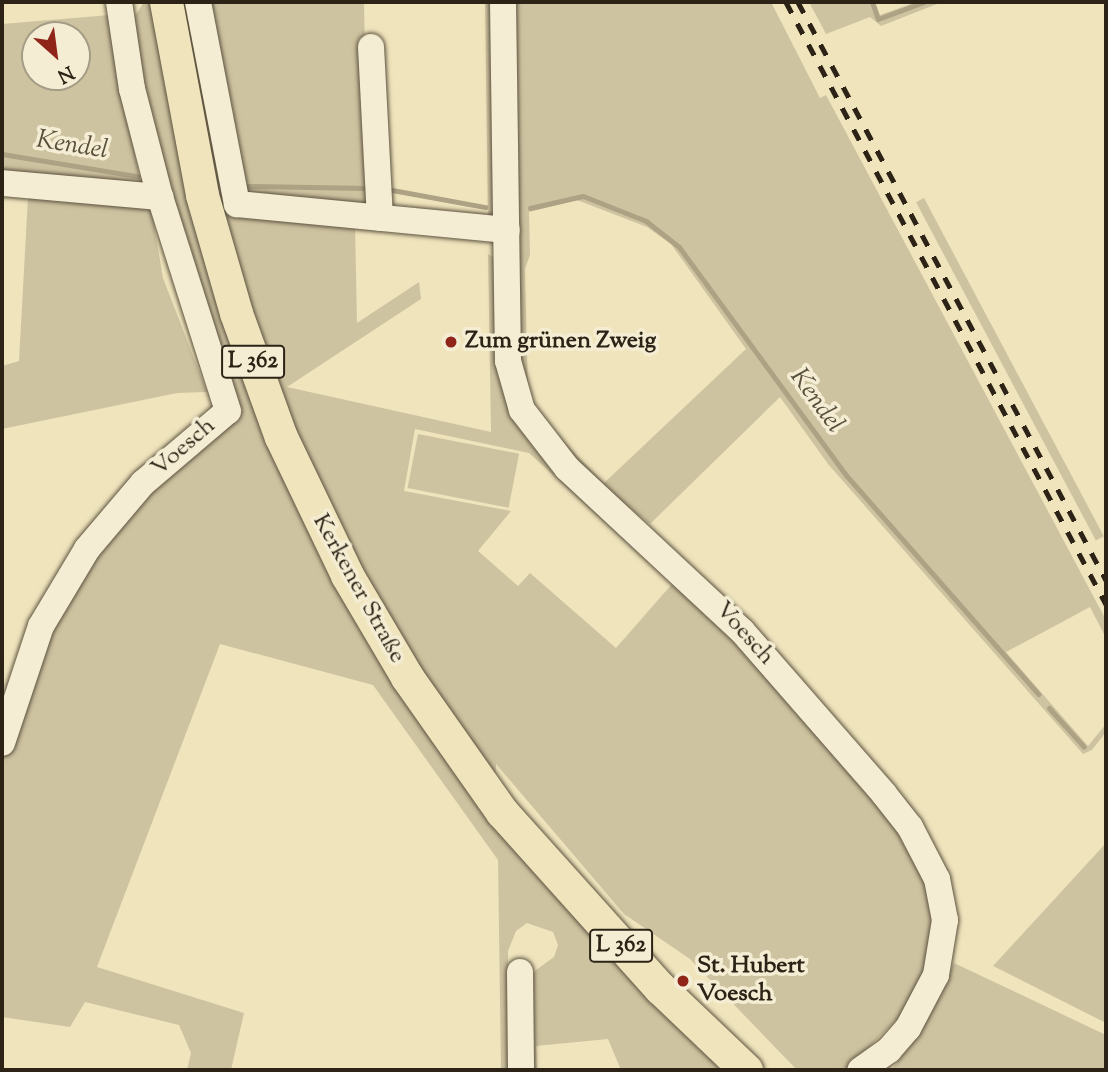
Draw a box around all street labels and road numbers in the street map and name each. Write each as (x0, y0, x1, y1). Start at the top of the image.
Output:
road number: L 362 (220, 342, 286, 382)
street label: Voesch (146, 412, 222, 484)
street label: Kerkener Straße (305, 509, 411, 669)
street label: Voesch (708, 596, 780, 672)
road number: L 362 (588, 926, 654, 965)

